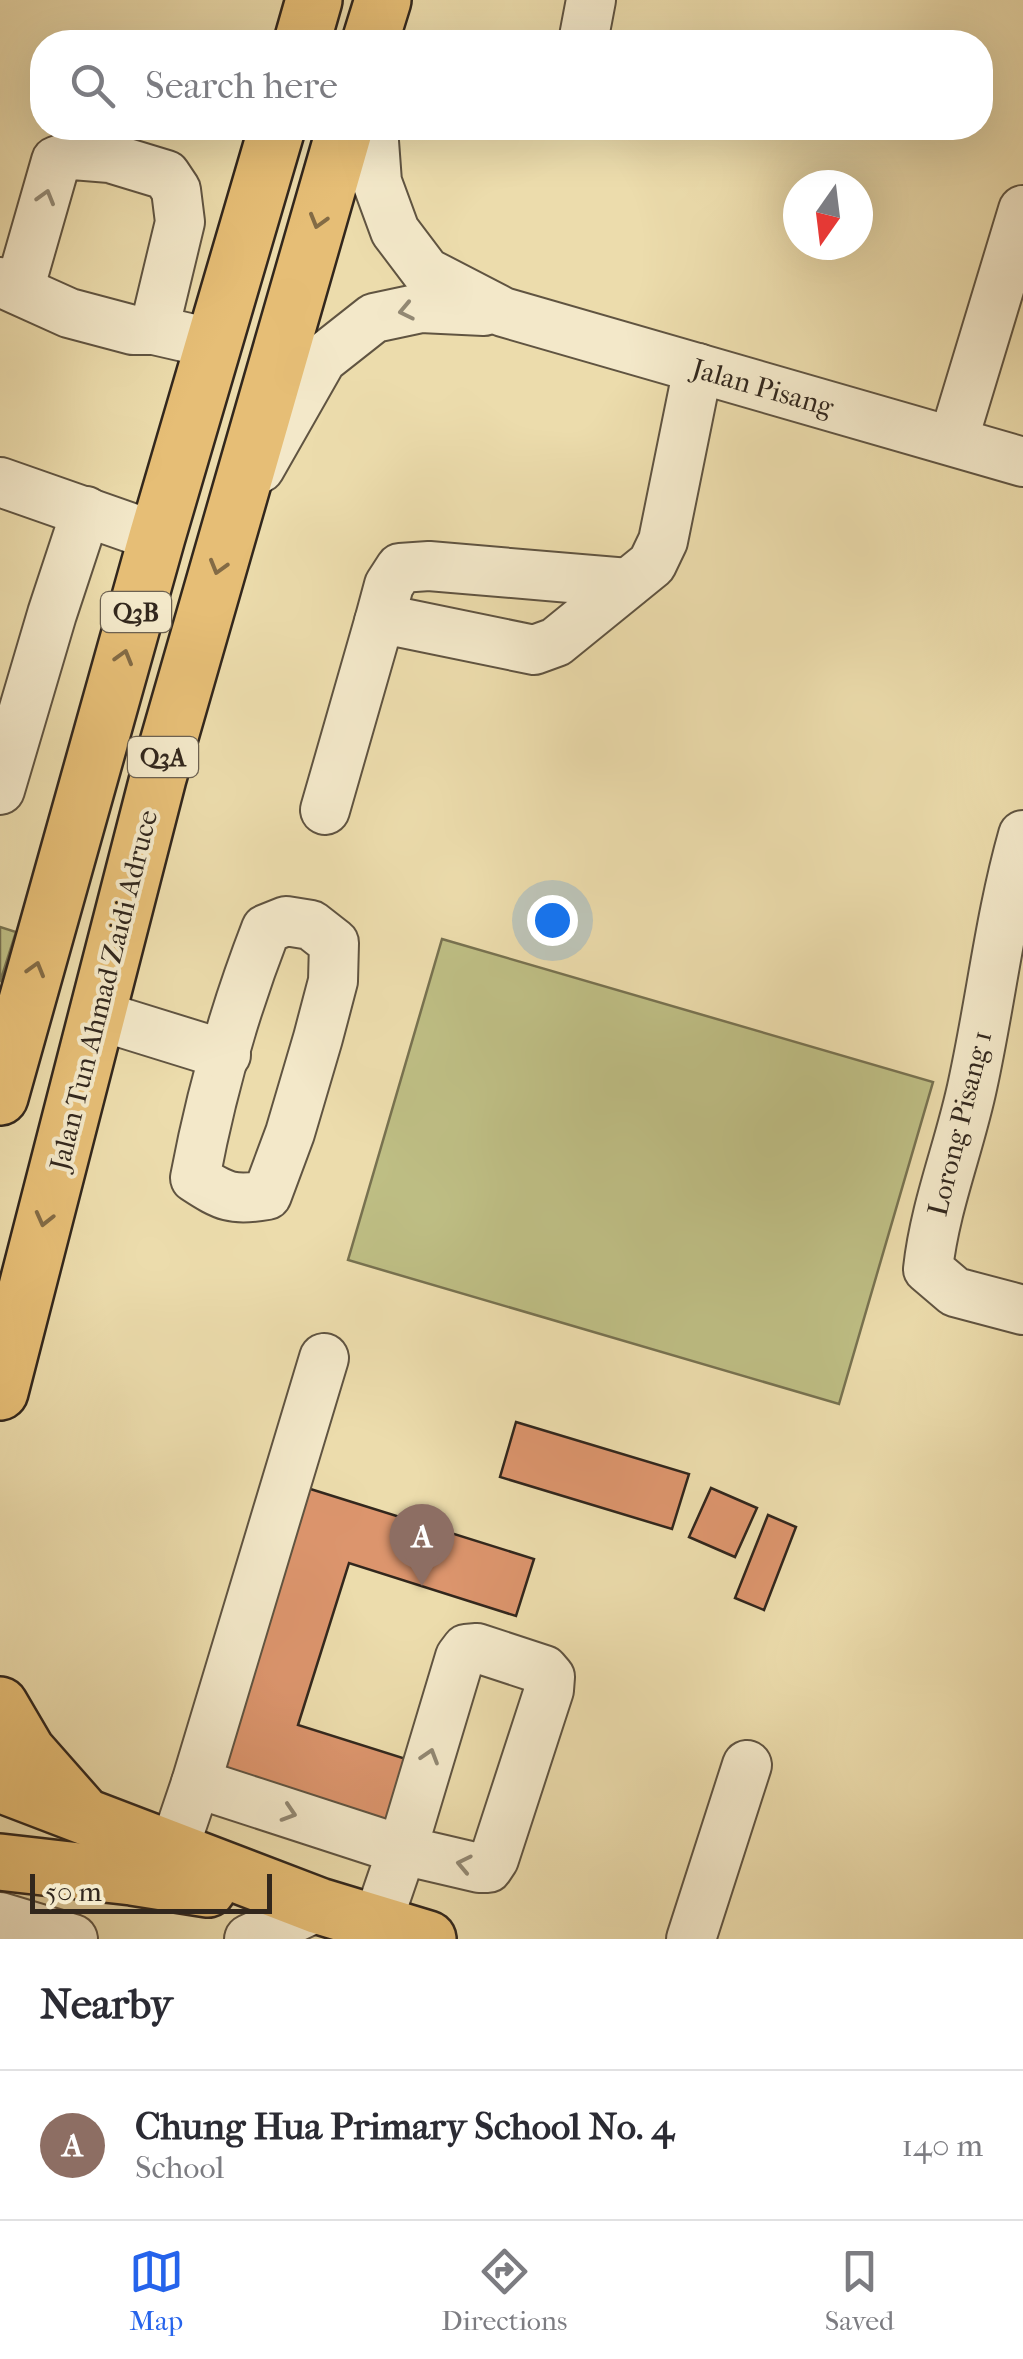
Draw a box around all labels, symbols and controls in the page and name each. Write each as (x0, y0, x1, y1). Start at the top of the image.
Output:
search box (30, 30, 993, 140)
icon: search (65, 58, 120, 113)
text: Search here (145, 63, 338, 108)
north arrow (783, 170, 873, 260)
one-way arrow (34, 189, 55, 206)
one-way arrow (309, 212, 330, 229)
one-way arrow (398, 300, 415, 321)
street label: Jalan Pisang (686, 351, 838, 424)
one-way arrow (209, 558, 230, 575)
road number: Q3B (101, 592, 171, 632)
one-way arrow (112, 649, 133, 666)
road number: Q3A (128, 737, 198, 777)
street label: Jalan Tun Ahmad Zaidi Adruce (42, 806, 164, 1176)
your location (527, 895, 578, 946)
one-way arrow (24, 962, 45, 979)
street label: Lorong Pisang 1 (921, 1027, 998, 1219)
one-way arrow (35, 1210, 56, 1227)
pin: A (390, 1504, 454, 1586)
one-way arrow (418, 1749, 439, 1766)
one-way arrow (279, 1801, 296, 1822)
one-way arrow (456, 1855, 473, 1876)
scale bar (30, 1869, 272, 1914)
text: 50 m (45, 1875, 102, 1908)
text: Nearby (40, 1980, 172, 2029)
text: Chung Hua Primary School No. 4 (135, 2104, 674, 2149)
text: A (62, 2127, 83, 2164)
text: 140 m (902, 2127, 983, 2164)
text: School (135, 2149, 224, 2186)
tab: Map (129, 2244, 184, 2337)
tab: Directions (441, 2244, 567, 2337)
tab: Saved (825, 2244, 894, 2337)

